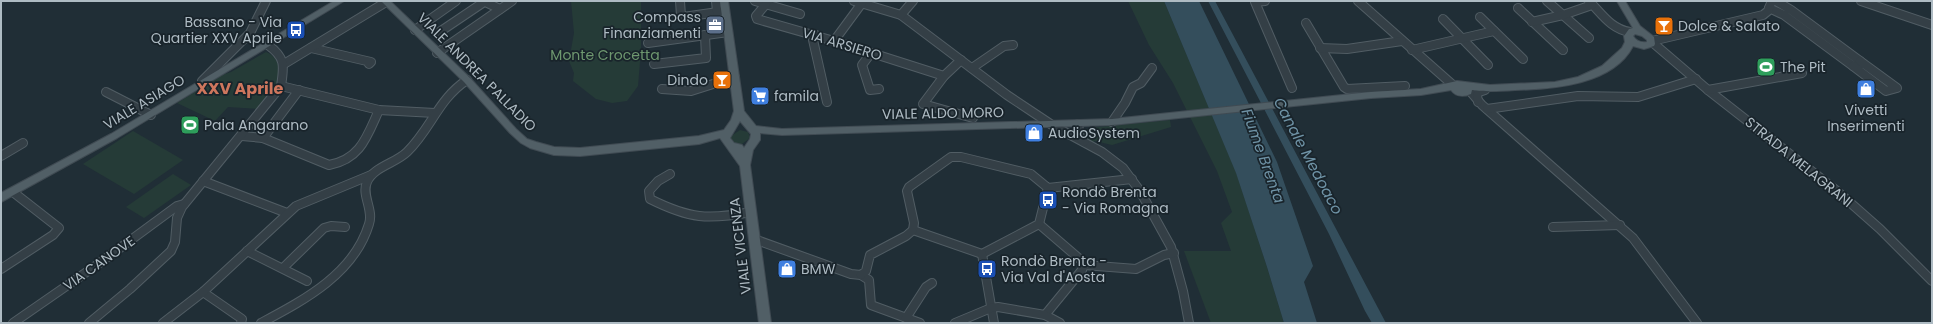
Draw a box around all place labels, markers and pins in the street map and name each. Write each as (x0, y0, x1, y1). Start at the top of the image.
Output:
place label: Compass Finanziamenti (603, 7, 701, 43)
place label: Bassano - Via Quartier XXV Aprile (151, 12, 282, 48)
office icon: Compass Finanziamenti (704, 14, 726, 36)
bar icon: Dolce & Salato (1653, 15, 1675, 37)
place label: Dolce & Salato (1678, 16, 1780, 36)
bus stop icon: Bassano - Via Quartier XXV Aprile (285, 19, 307, 41)
sports icon: The Pit (1755, 56, 1777, 78)
place label: The Pit (1780, 57, 1826, 77)
bar icon: Dindo (711, 69, 733, 91)
place label: Dindo (667, 70, 708, 90)
shop icon: Vivetti Inserimenti (1855, 78, 1877, 100)
supermarket icon: famila (749, 85, 771, 107)
place label: famila (774, 86, 819, 106)
place label: Vivetti Inserimenti (1827, 100, 1905, 136)
sports icon: Pala Angarano (179, 114, 201, 136)
place label: Pala Angarano (204, 115, 308, 135)
shop icon: AudioSystem (1023, 122, 1045, 144)
place label: AudioSystem (1048, 123, 1140, 143)
place label: Rondò Brenta - Via Romagna (1062, 182, 1169, 218)
bus stop icon: Rondò Brenta - Via Romagna (1037, 189, 1059, 211)
place label: Rondò Brenta - Via Val d'Aosta (1001, 251, 1107, 287)
shop icon: BMW (776, 258, 798, 280)
bus stop icon: Rondò Brenta - Via Val d'Aosta (976, 258, 998, 280)
place label: BMW (801, 259, 836, 279)

